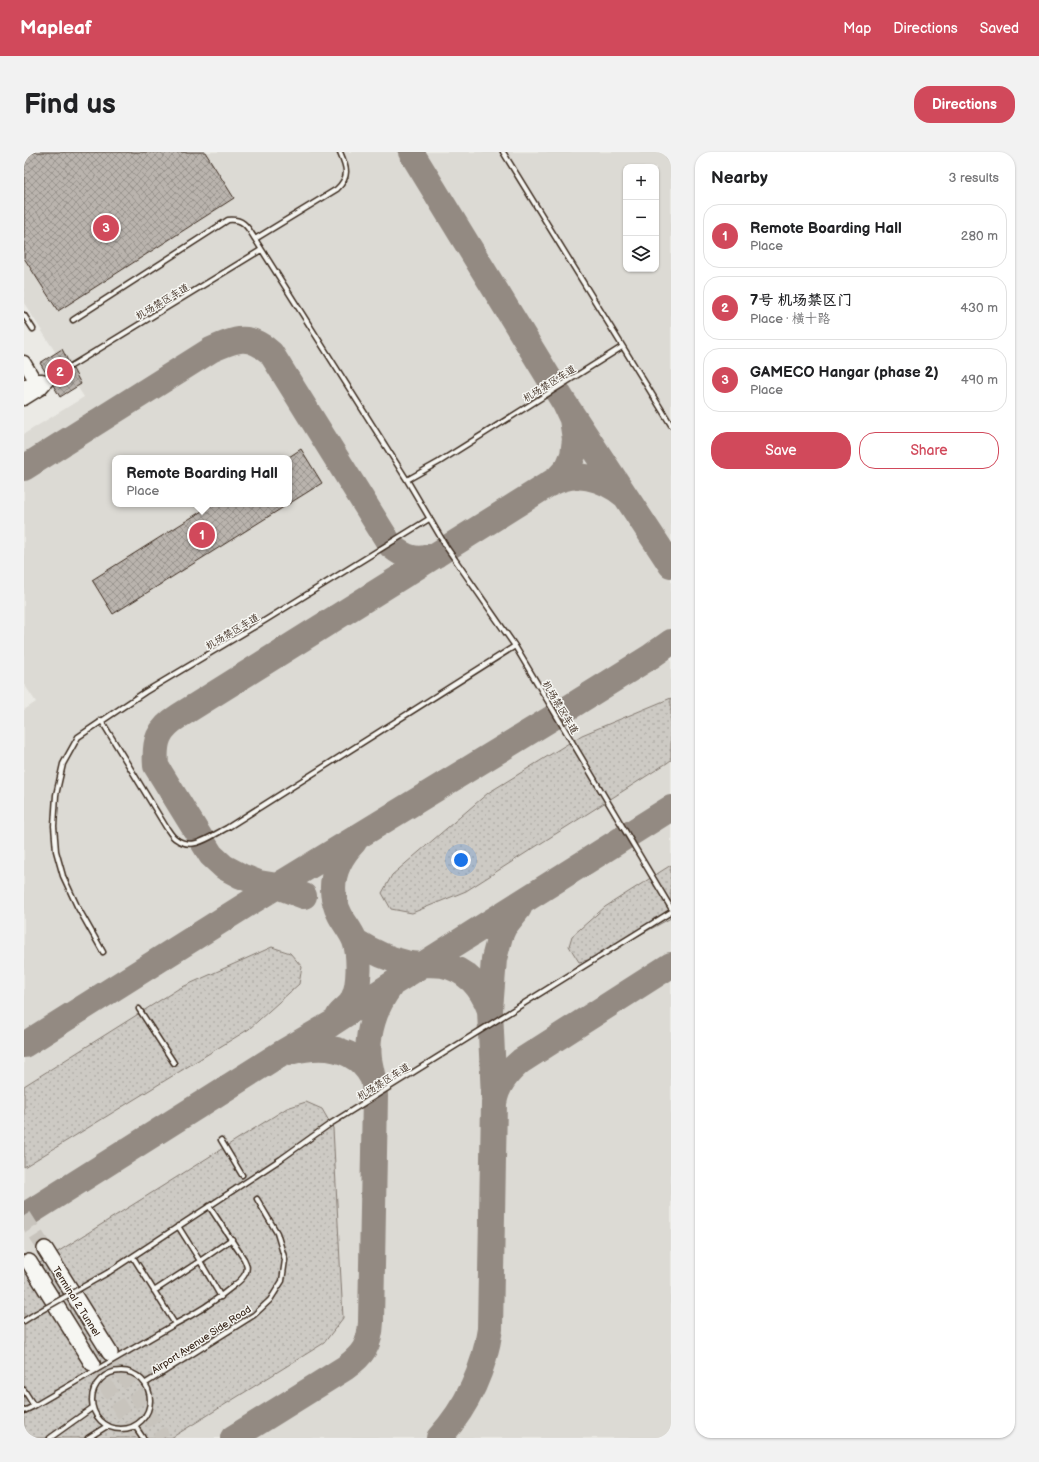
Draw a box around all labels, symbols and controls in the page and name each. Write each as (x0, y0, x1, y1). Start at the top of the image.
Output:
text: Mapleaf (20, 17, 92, 40)
text: Map (843, 20, 871, 37)
text: Directions (893, 20, 958, 37)
text: Saved (980, 20, 1019, 37)
button: Directions (914, 86, 1015, 123)
text: Find us (24, 88, 116, 121)
map controls (623, 164, 659, 272)
button: + (623, 164, 659, 200)
text: Nearby (711, 168, 768, 188)
text: 3 results (948, 170, 999, 186)
button: − (623, 200, 659, 236)
pin: 3 (93, 213, 119, 243)
text: Remote Boarding Hall (750, 219, 902, 238)
text: 1 (722, 228, 728, 244)
text: 280 m (961, 228, 998, 244)
button: layers (623, 236, 659, 272)
text: Place (750, 238, 783, 254)
street label: 机场禁区车道 (134, 281, 191, 322)
text: 7号 机场禁区门 (750, 291, 852, 310)
text: 2 (721, 300, 729, 316)
text: 430 m (960, 300, 998, 316)
text: Place · 横十路 (750, 311, 830, 327)
pin: 2 (47, 357, 73, 387)
street label: 机场禁区车道 (521, 363, 578, 405)
text: GAMECO Hangar (phase 2) (750, 363, 939, 382)
text: 3 (721, 372, 729, 388)
text: 490 m (961, 372, 998, 388)
text: Place (750, 382, 783, 398)
button: Save (711, 432, 851, 469)
button: Share (859, 432, 999, 469)
popup (112, 455, 292, 507)
text: Remote Boarding Hall (126, 464, 278, 483)
text: Place (126, 483, 159, 499)
pin: 1 (189, 520, 215, 550)
street label: 机场禁区车道 (204, 611, 261, 652)
street label: 机场禁区车道 (540, 679, 581, 736)
your location (451, 850, 471, 870)
street label: 机场禁区车道 (355, 1061, 412, 1103)
street label: Terminal 2 Tunnel (50, 1264, 102, 1339)
street label: Airport Avenue Side Road (150, 1303, 254, 1376)

